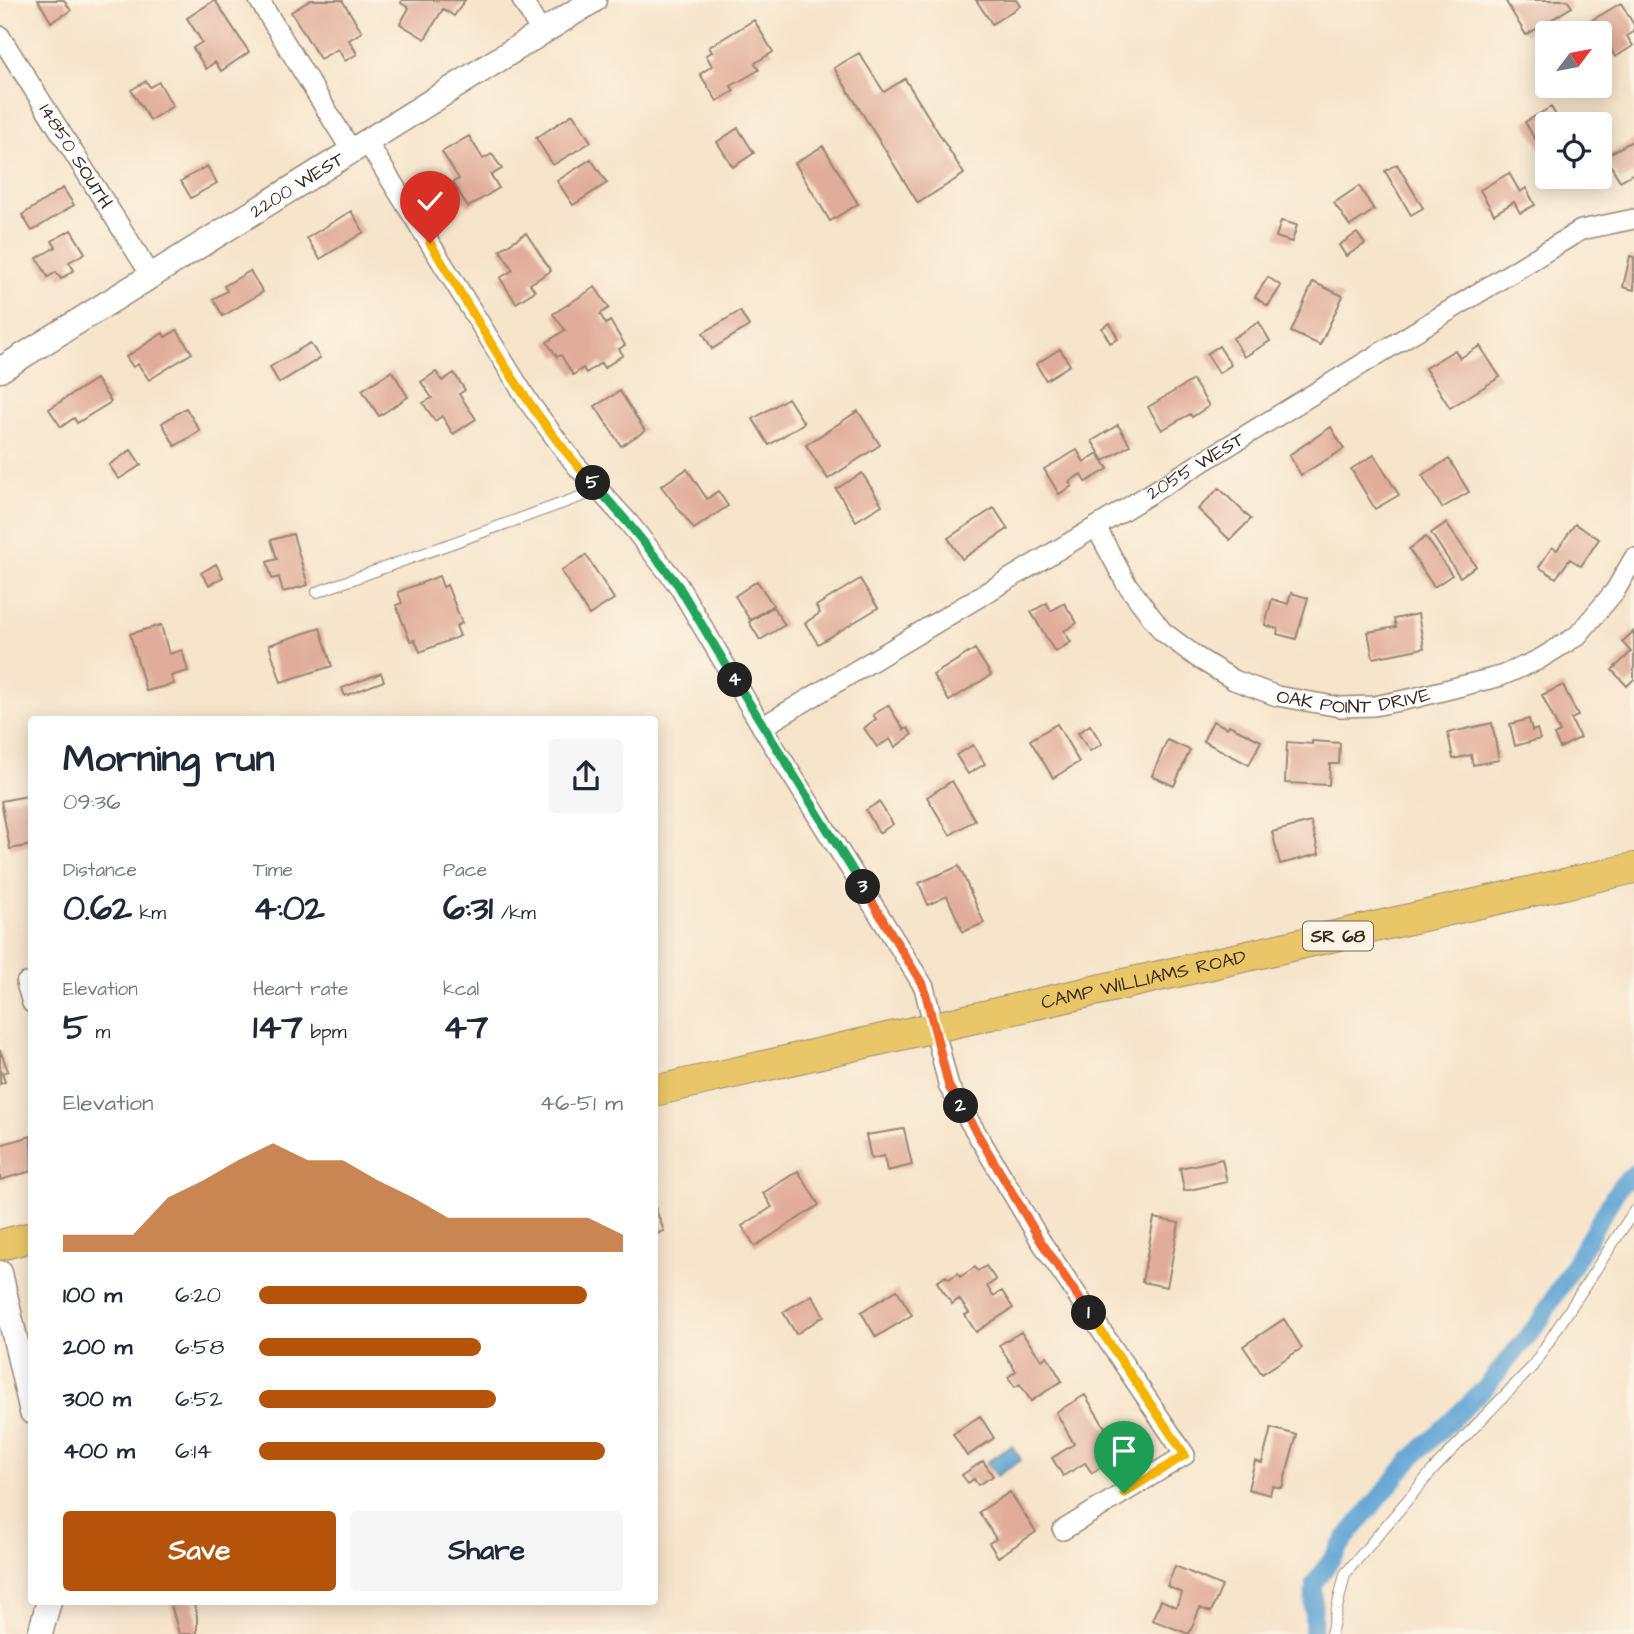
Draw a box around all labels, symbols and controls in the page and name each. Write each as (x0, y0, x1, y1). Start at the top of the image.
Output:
north arrow (1535, 21, 1612, 98)
map controls (1535, 21, 1612, 189)
street label: 14850 SOUTH (32, 98, 119, 214)
button: locate (1535, 112, 1612, 189)
street label: 2200 WEST (245, 145, 350, 225)
pin (400, 171, 460, 243)
icon: check (411, 182, 449, 220)
street label: 2055 WEST (1141, 426, 1250, 506)
pin: 5 (576, 466, 610, 500)
text: 5 (586, 469, 599, 496)
pin: 4 (718, 662, 752, 698)
text: 4 (728, 666, 741, 693)
street label: OAK POINT DRIVE (1275, 681, 1433, 721)
text: Morning run (63, 734, 275, 786)
button: share (549, 739, 623, 813)
text: 09:36 (63, 786, 121, 818)
text: Distance (63, 857, 137, 884)
text: Time (253, 857, 293, 884)
text: Pace (443, 857, 487, 884)
pin: 3 (846, 870, 880, 904)
text: 3 (858, 873, 867, 900)
text: 0.62 (63, 884, 132, 933)
text: 4:02 (253, 884, 325, 933)
text: 6:31 (443, 884, 493, 933)
text: km (132, 900, 166, 927)
text: /km (493, 900, 536, 927)
road number: SR 68 (1303, 922, 1373, 951)
street label: CAMP WILLIAMS ROAD (1038, 943, 1249, 1016)
text: Elevation (63, 976, 138, 1003)
text: Heart rate (253, 976, 348, 1003)
text: kcal (443, 976, 479, 1003)
text: 5 (63, 1003, 88, 1052)
text: 147 (253, 1003, 303, 1052)
text: 47 (443, 1003, 488, 1052)
text: m (88, 1019, 110, 1046)
text: bpm (303, 1019, 346, 1046)
text: Elevation (63, 1087, 154, 1119)
text: 46–51 m (539, 1087, 623, 1119)
pin: 2 (944, 1088, 978, 1124)
text: 2 (955, 1092, 966, 1119)
text: 100 m (63, 1279, 122, 1311)
text: 6:20 (175, 1279, 221, 1311)
pin: 1 (1072, 1296, 1106, 1330)
text: 1 (1087, 1299, 1090, 1326)
text: 200 m (63, 1331, 132, 1363)
text: 6:58 (175, 1331, 224, 1363)
text: 300 m (63, 1383, 131, 1415)
text: 6:52 (175, 1383, 223, 1415)
pin (1094, 1421, 1154, 1493)
icon: arrive (1105, 1432, 1143, 1470)
text: 400 m (63, 1435, 135, 1467)
text: 6:14 (175, 1435, 212, 1467)
button: Save (63, 1511, 336, 1591)
button: Share (350, 1511, 623, 1591)

